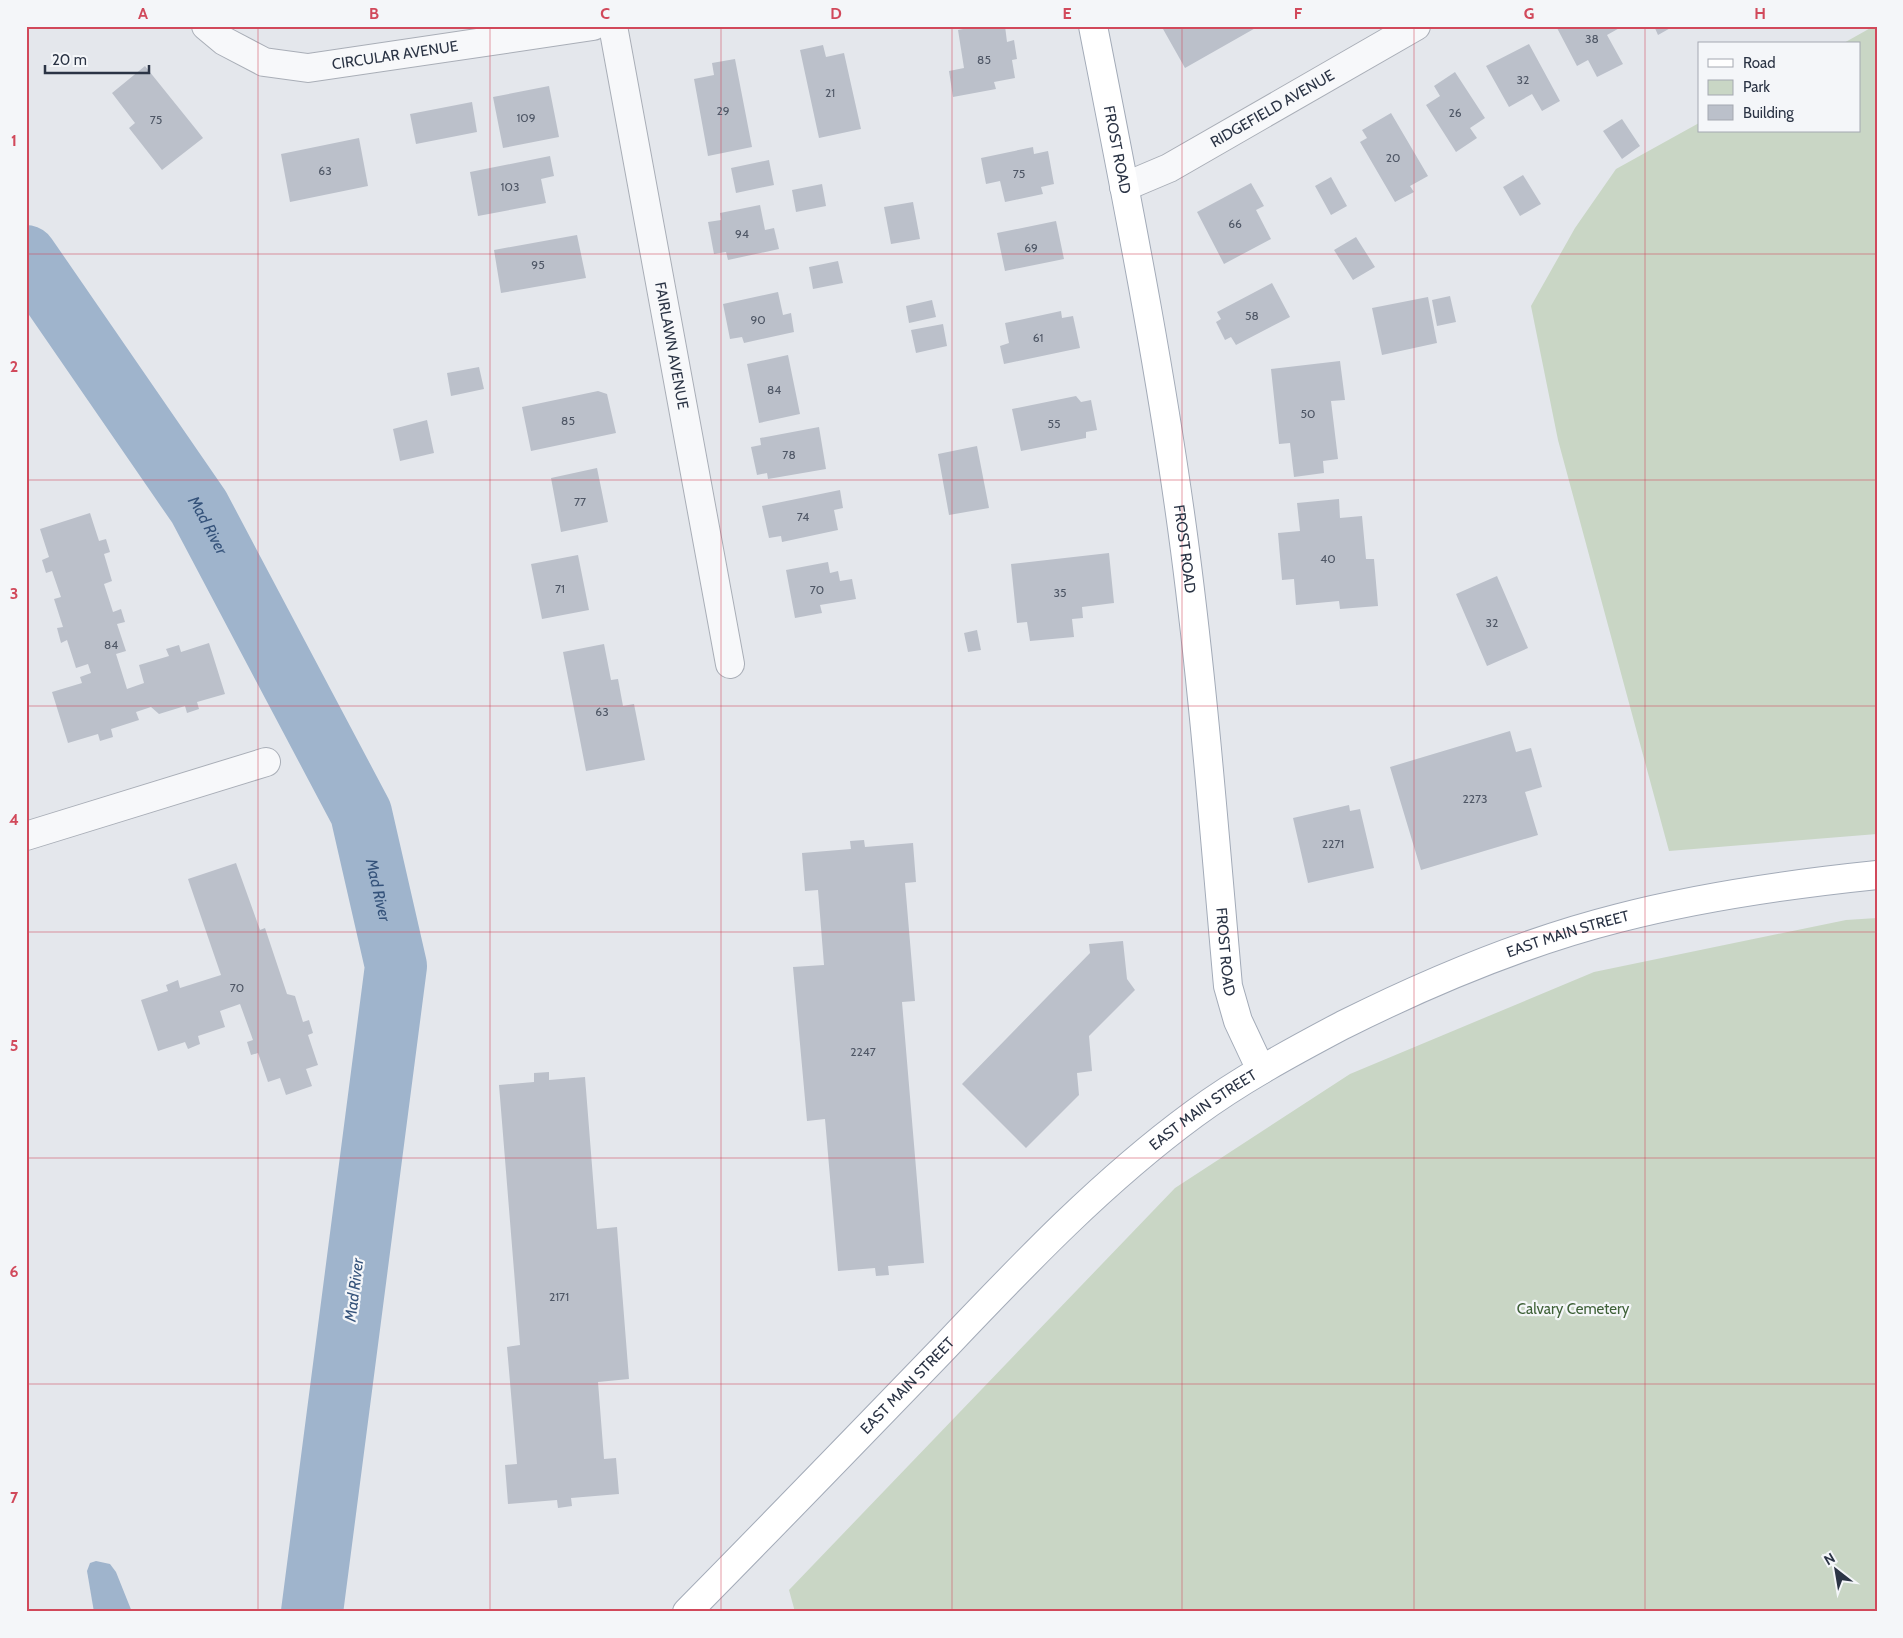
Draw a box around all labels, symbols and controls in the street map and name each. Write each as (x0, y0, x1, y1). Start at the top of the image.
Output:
text: A (138, 4, 148, 23)
text: B (369, 4, 379, 23)
text: C (600, 4, 610, 23)
text: D (830, 4, 842, 23)
text: E (1062, 4, 1072, 23)
text: F (1294, 4, 1303, 23)
text: G (1524, 4, 1534, 23)
text: H (1754, 4, 1766, 23)
house number: 38 (1585, 31, 1599, 46)
street label: CIRCULAR AVENUE (331, 37, 459, 73)
scale bar (45, 42, 149, 74)
legend (1698, 42, 1860, 132)
text: 20 m (52, 51, 87, 69)
house number: 85 (977, 52, 991, 67)
text: Road (1743, 54, 1776, 72)
street label: RIDGEFIELD AVENUE (1207, 66, 1337, 151)
house number: 32 (1517, 72, 1529, 87)
text: Park (1743, 78, 1770, 96)
house number: 21 (825, 85, 835, 100)
house number: 29 (716, 103, 730, 118)
street label: FROST ROAD (1100, 104, 1134, 195)
text: Building (1743, 104, 1794, 122)
house number: 26 (1448, 105, 1462, 120)
house number: 109 (516, 110, 536, 125)
house number: 75 (150, 112, 162, 127)
text: 1 (11, 131, 17, 150)
house number: 20 (1386, 150, 1400, 165)
house number: 63 (318, 163, 332, 178)
house number: 75 (1013, 166, 1025, 181)
house number: 103 (501, 179, 519, 194)
house number: 66 (1228, 216, 1242, 231)
house number: 94 (735, 226, 749, 241)
house number: 69 (1024, 240, 1038, 255)
house number: 95 (531, 257, 545, 272)
street label: FAIRLAWN AVENUE (651, 280, 692, 411)
house number: 58 (1245, 308, 1259, 323)
house number: 90 (750, 312, 766, 327)
house number: 61 (1033, 330, 1043, 345)
text: 2 (10, 357, 18, 376)
house number: 84 (767, 382, 781, 397)
house number: 50 (1301, 406, 1315, 421)
house number: 85 (561, 413, 575, 428)
house number: 55 (1048, 416, 1060, 431)
house number: 78 (782, 447, 796, 462)
water label: Mad River (184, 491, 232, 558)
house number: 77 (574, 494, 586, 509)
street label: FROST ROAD (1170, 503, 1199, 594)
house number: 74 (797, 509, 809, 524)
house number: 40 (1320, 551, 1336, 566)
house number: 71 (555, 581, 565, 596)
house number: 70 (810, 582, 824, 597)
text: 3 (10, 584, 18, 603)
house number: 35 (1054, 585, 1066, 600)
house number: 32 (1486, 615, 1498, 630)
house number: 84 (104, 637, 118, 652)
house number: 63 (595, 704, 609, 719)
house number: 2273 (1462, 791, 1488, 806)
text: 4 (9, 810, 19, 829)
house number: 2271 (1322, 836, 1344, 851)
water label: Mad River (362, 856, 395, 924)
street label: FROST ROAD (1212, 907, 1240, 999)
street label: EAST MAIN STREET (1504, 907, 1631, 961)
house number: 70 (230, 980, 244, 995)
text: 5 (10, 1036, 18, 1055)
house number: 2247 (850, 1044, 876, 1059)
street label: EAST MAIN STREET (1146, 1066, 1260, 1154)
water label: Mad River (341, 1256, 367, 1324)
text: 6 (10, 1262, 19, 1281)
house number: 2171 (549, 1289, 569, 1304)
park label: Calvary Cemetery (1517, 1300, 1630, 1318)
street label: EAST MAIN STREET (857, 1334, 958, 1438)
text: 7 (10, 1488, 19, 1507)
north arrow (1810, 1546, 1860, 1596)
text: N (1820, 1549, 1838, 1569)

